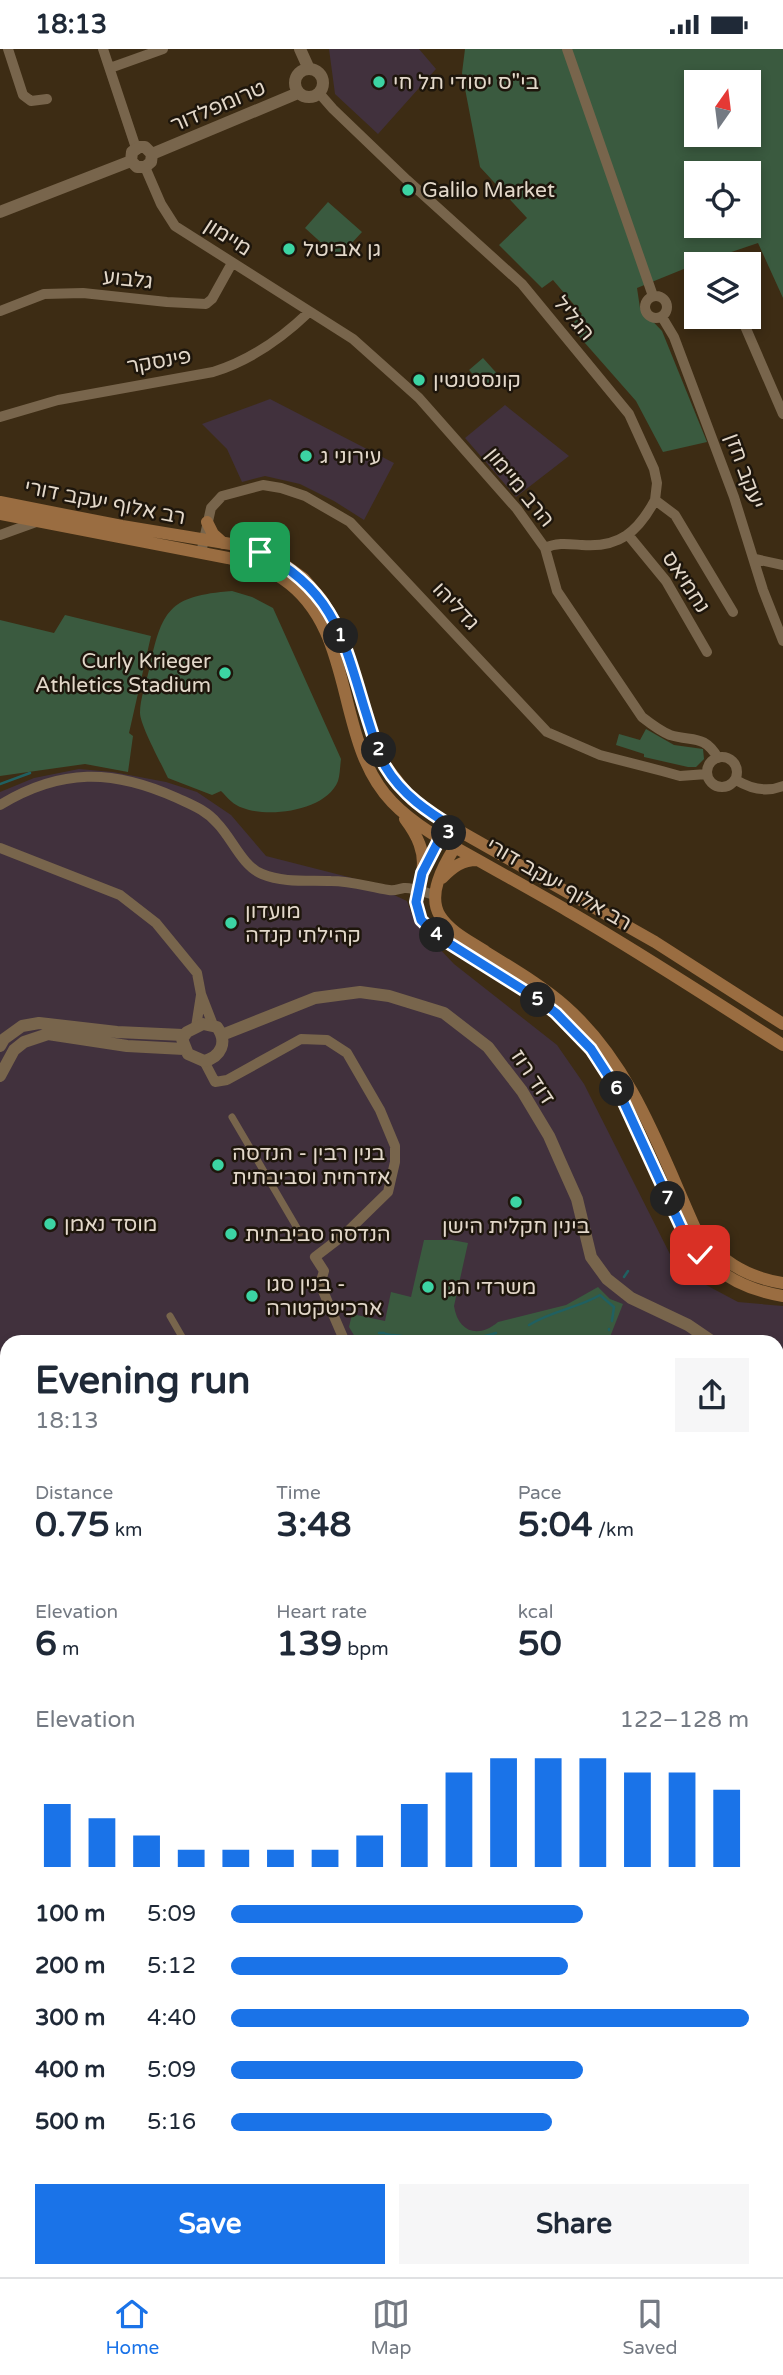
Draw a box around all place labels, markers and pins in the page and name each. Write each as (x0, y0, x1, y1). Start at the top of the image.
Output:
place label: בי"ס יסודי תל חי (393, 70, 539, 95)
marker: בי"ס יסודי תל חי (371, 74, 387, 90)
place label: Galilo Market (422, 178, 555, 203)
marker: Galilo Market (400, 182, 416, 198)
place label: גן אביטל (303, 237, 381, 262)
marker: גן אביטל (281, 241, 297, 257)
place label: קונסטנטין (433, 368, 521, 393)
marker: קונסטנטין (411, 372, 427, 388)
place label: עירוני ג (320, 444, 382, 469)
marker: עירוני ג (298, 448, 314, 464)
pin (230, 522, 290, 582)
pin: 1 (324, 619, 358, 653)
place label: Curly Krieger Athletics Stadium (35, 649, 211, 698)
marker: Curly Krieger Athletics Stadium (217, 665, 233, 681)
pin: 2 (362, 733, 396, 767)
pin: 3 (432, 815, 466, 851)
place label: מועדון קהילתי קנדה (245, 899, 361, 948)
marker: מועדון קהילתי קנדה (223, 915, 239, 931)
pin: 4 (420, 917, 454, 952)
pin: 5 (520, 983, 556, 1017)
pin: 6 (600, 1072, 634, 1107)
place label: בנין רבין - הנדסה אזרחית וסביבתית (232, 1141, 391, 1190)
marker: בנין רבין - הנדסה אזרחית וסביבתית (210, 1157, 226, 1173)
pin: 7 (650, 1181, 686, 1217)
marker: בינין חקלית הישן (508, 1194, 524, 1210)
place label: מוסד נאמן (64, 1212, 157, 1237)
place label: בינין חקלית הישן (442, 1214, 590, 1239)
marker: מוסד נאמן (42, 1216, 58, 1232)
place label: הנדסה סביבתית (245, 1222, 391, 1247)
pin (670, 1225, 730, 1285)
marker: הנדסה סביבתית (223, 1226, 239, 1242)
place label: בנין סגו - ארכיטקטורה (266, 1272, 383, 1321)
place label: משרדי הגן (442, 1275, 536, 1300)
marker: משרדי הגן (420, 1279, 436, 1295)
marker: בנין סגו - ארכיטקטורה (244, 1288, 260, 1304)

